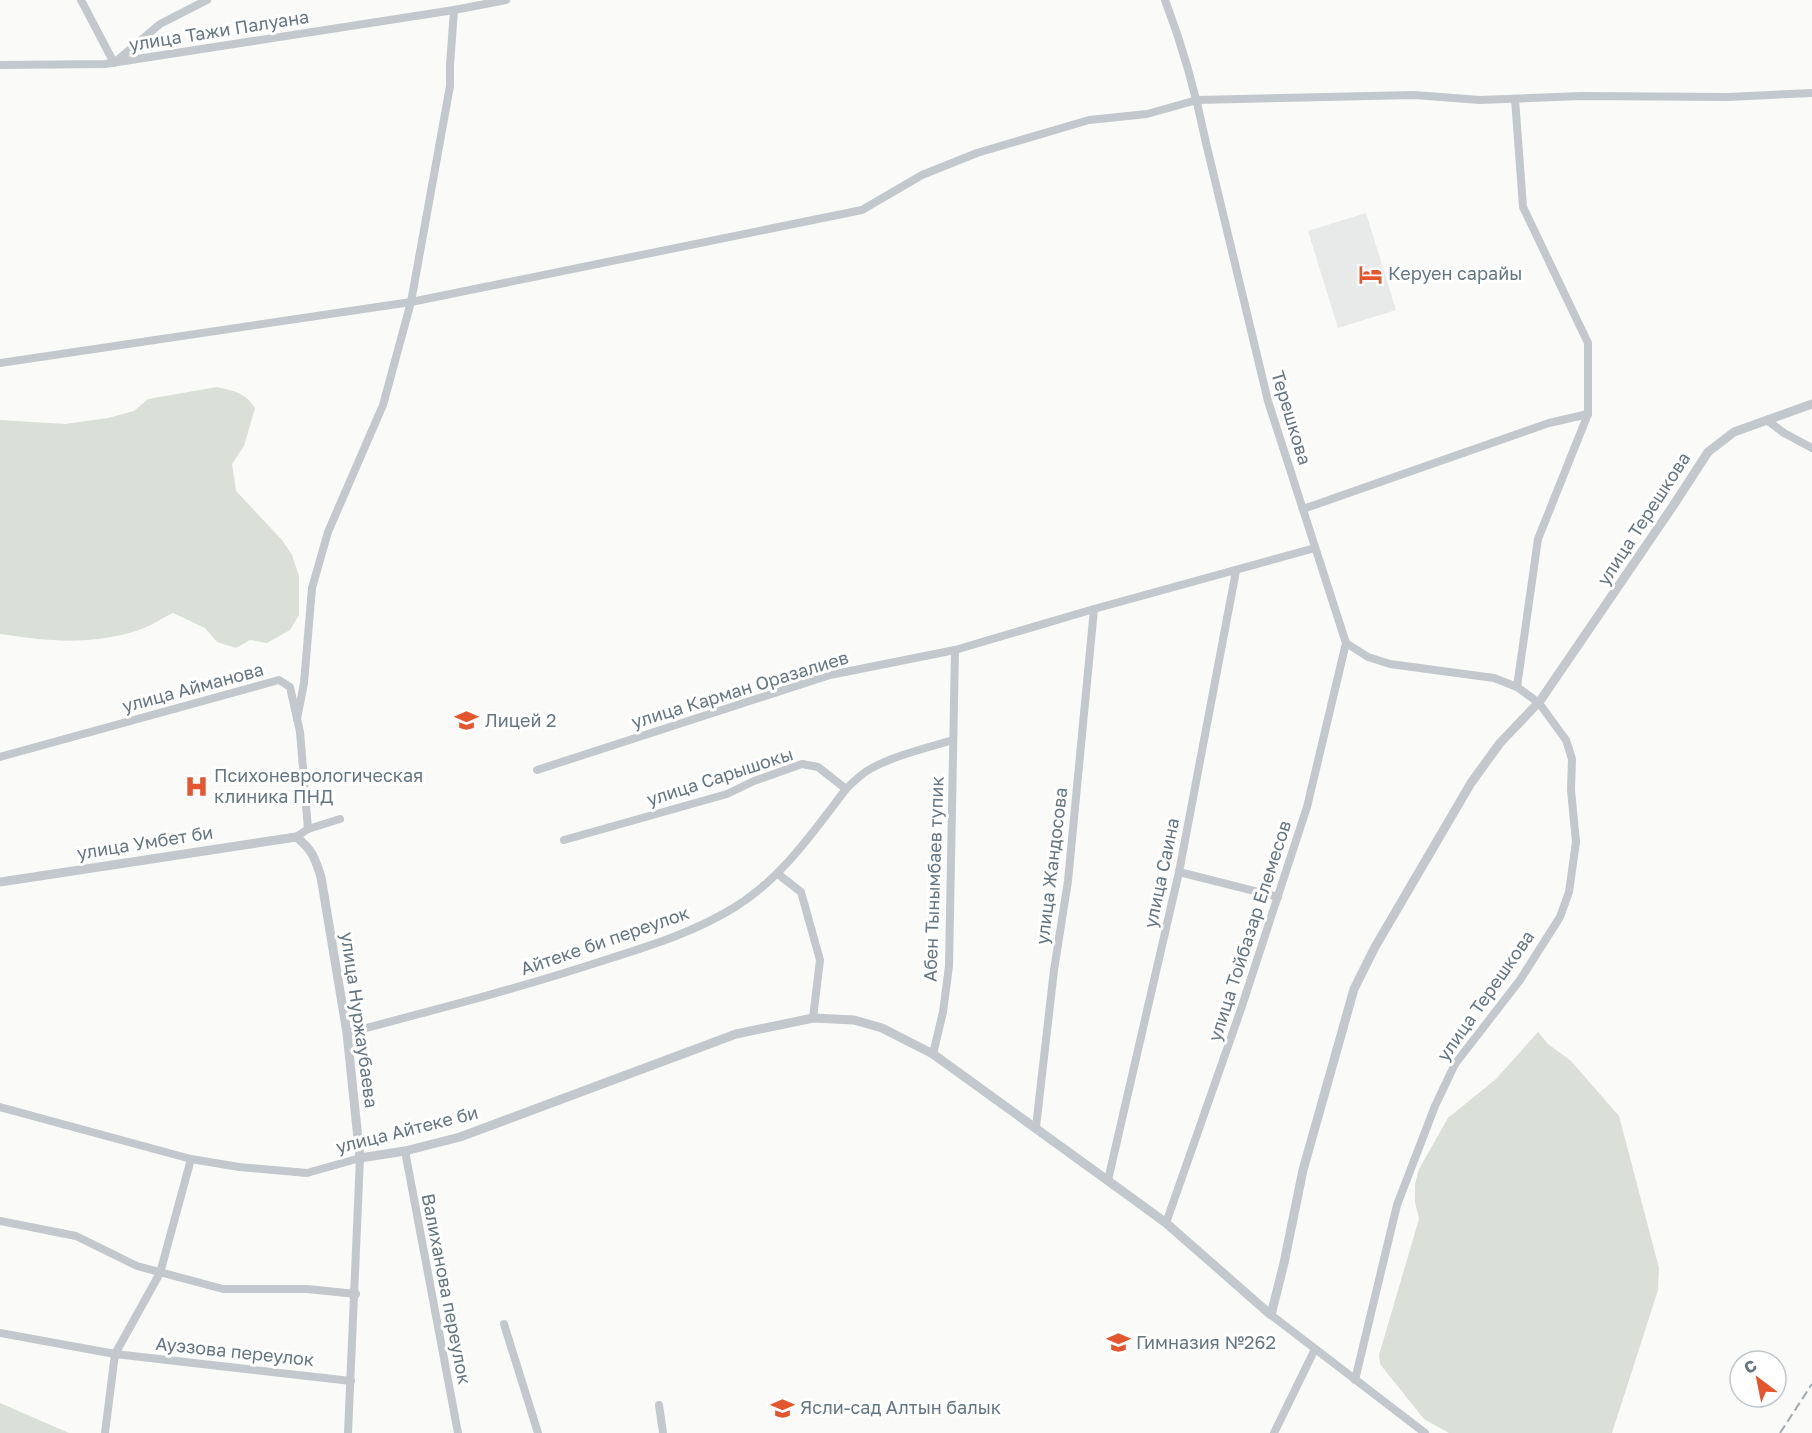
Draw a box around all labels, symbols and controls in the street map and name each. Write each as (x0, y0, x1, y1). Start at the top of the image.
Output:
street label: улица Тажи Палуана (127, 5, 310, 55)
hotel icon: Керуен сарайы (1357, 261, 1383, 287)
place label: Керуен сарайы (1388, 262, 1522, 284)
street label: Терешкова (1267, 368, 1317, 467)
street label: улица Терешкова (1592, 448, 1694, 589)
street label: улица Карман Оразалиев (629, 646, 851, 733)
street label: улица Айманова (120, 658, 266, 716)
school or university icon: Лицей 2 (454, 708, 480, 734)
place label: Лицей 2 (485, 709, 556, 731)
street label: улица Сарышокы (644, 742, 796, 810)
place label: Психоневрологическая клиника ПНД (214, 764, 423, 807)
hospital icon: Психоневрологическая клиника ПНД (183, 773, 209, 799)
street label: Абен Тынымбаев тупик (918, 776, 948, 982)
street label: улица Жандосова (1030, 786, 1072, 946)
street label: улица Саина (1139, 816, 1183, 930)
street label: улица Тойбазар Елемесов (1203, 817, 1295, 1044)
street label: улица Умбет би (75, 820, 214, 864)
street label: Айтеке би переулок (517, 901, 692, 979)
street label: улица Терешкова (1432, 926, 1538, 1065)
street label: улица Нуржаубаева (337, 930, 383, 1109)
street label: улица Айтеке би (333, 1101, 480, 1157)
street label: Валиханова переулок (418, 1191, 476, 1386)
school or university icon: Гимназия №262 (1105, 1330, 1131, 1356)
place label: Гимназия №262 (1136, 1331, 1276, 1353)
street label: Ауэзова переулок (155, 1332, 316, 1370)
north arrow (1728, 1349, 1788, 1409)
text: С (1740, 1355, 1760, 1378)
school or university icon: Ясли-сад Алтын балык (769, 1395, 795, 1421)
place label: Ясли-сад Алтын балык (800, 1396, 1001, 1418)

